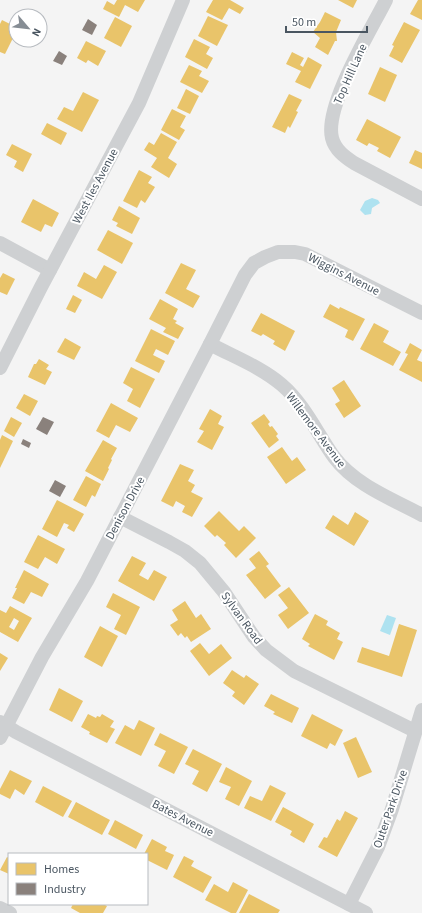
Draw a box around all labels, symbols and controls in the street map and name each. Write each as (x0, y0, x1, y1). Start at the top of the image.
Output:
north arrow (8, 8, 48, 48)
scale bar (286, 8, 367, 34)
text: 50 m (292, 14, 316, 31)
text: N (28, 26, 45, 39)
street label: Top Hill Lane (329, 41, 371, 107)
street label: West Iles Avenue (68, 145, 122, 227)
street label: Wiggins Avenue (305, 249, 383, 300)
street label: Willemore Avenue (282, 389, 350, 472)
street label: Denison Drive (102, 474, 149, 543)
street label: Sylvan Road (217, 589, 266, 648)
street label: Outer Park Drive (369, 768, 412, 851)
street label: Bates Avenue (149, 796, 217, 841)
legend (8, 853, 148, 905)
text: Homes (44, 861, 79, 878)
text: Industry (44, 881, 86, 898)

